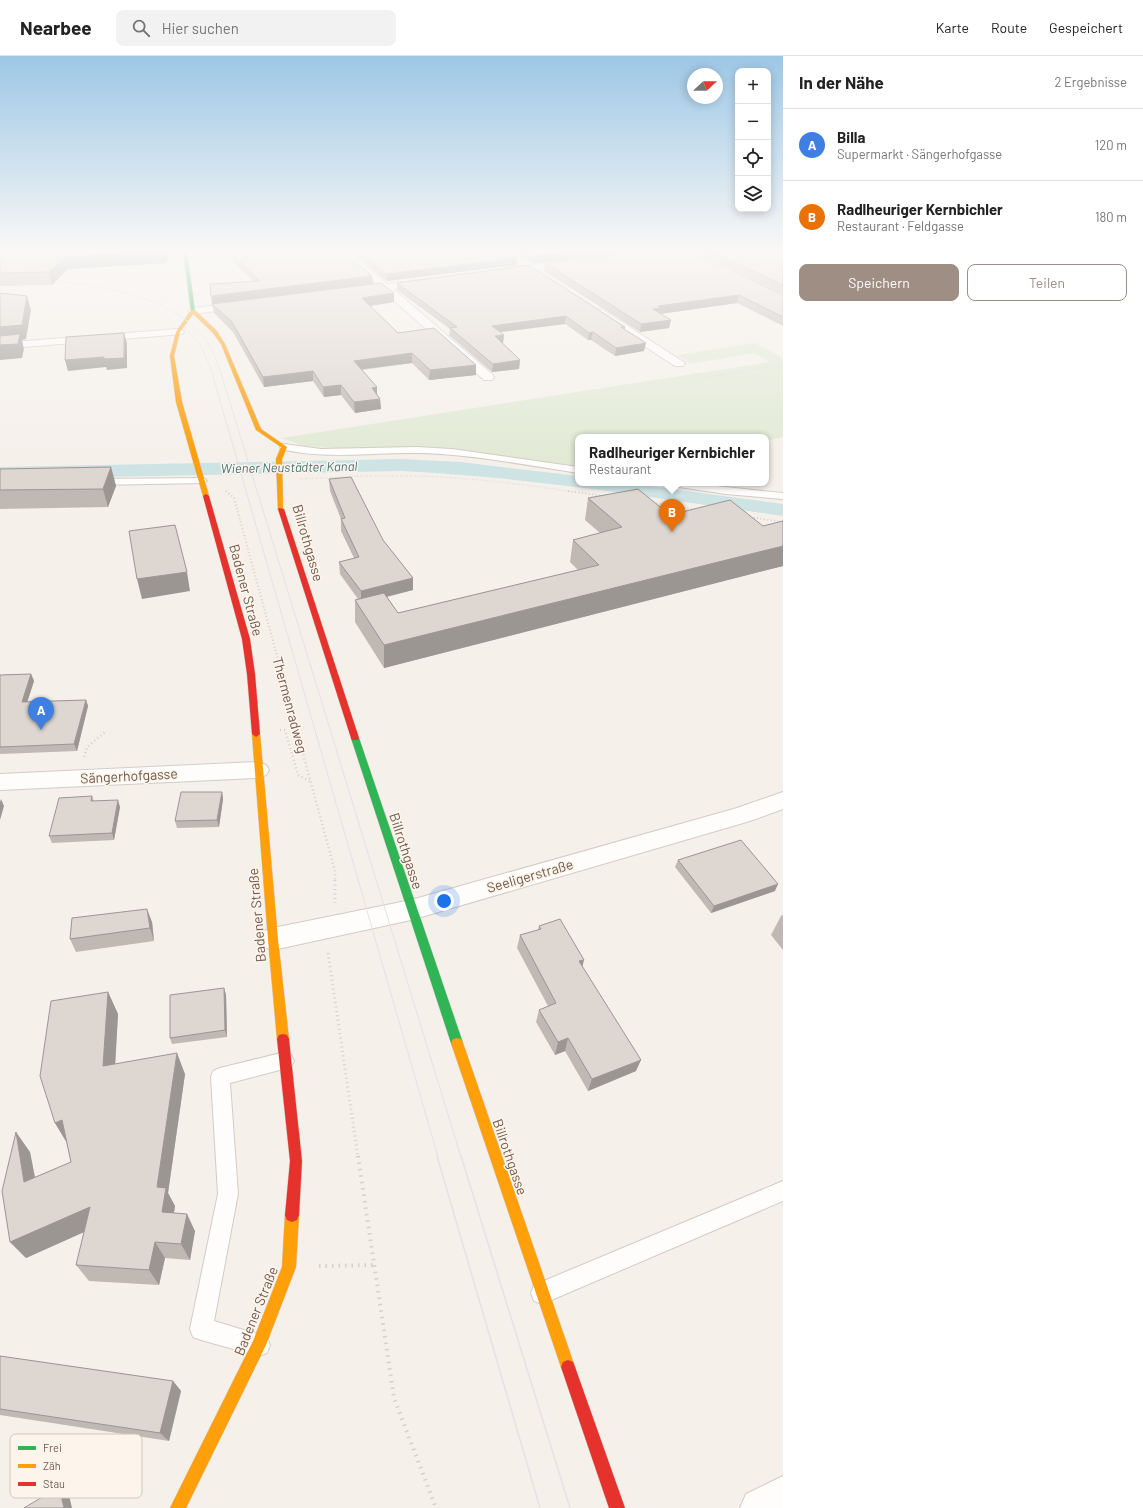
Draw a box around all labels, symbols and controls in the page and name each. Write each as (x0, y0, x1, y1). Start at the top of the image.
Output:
search box (116, 10, 396, 46)
text: Nearbee (20, 16, 92, 39)
icon: search (130, 17, 152, 39)
text: Hier suchen (162, 19, 239, 37)
text: Karte (936, 19, 969, 36)
text: Route (991, 19, 1027, 36)
text: Gespeichert (1049, 19, 1123, 36)
north arrow (687, 68, 723, 104)
map controls (735, 68, 771, 212)
button: + (735, 68, 771, 104)
text: In der Nähe (799, 72, 884, 92)
text: 2 Ergebnisse (1054, 74, 1127, 90)
button: − (735, 104, 771, 140)
text: Billa (837, 128, 865, 146)
text: A (808, 137, 816, 153)
text: 120 m (1095, 137, 1127, 153)
button: locate (735, 140, 771, 176)
text: Supermarkt · Sängerhofgasse (837, 146, 1002, 162)
button: layers (735, 176, 771, 212)
text: Radlheuriger Kernbichler (837, 200, 1003, 218)
text: B (808, 209, 816, 225)
text: 180 m (1095, 209, 1127, 225)
text: Restaurant · Feldgasse (837, 218, 964, 234)
button: Speichern (799, 264, 959, 301)
button: Teilen (967, 264, 1127, 301)
popup (575, 434, 769, 486)
text: Radlheuriger Kernbichler (589, 443, 755, 461)
water label: Wiener Neustädter Kanal (221, 458, 358, 476)
text: Restaurant (589, 461, 651, 477)
pin: B (659, 499, 685, 532)
street label: Billrothgasse (289, 502, 328, 583)
street label: Badener Straße (226, 542, 267, 638)
street label: Thermenradweg (269, 655, 312, 755)
pin: A (28, 697, 54, 730)
street label: Sängerhofgasse (80, 764, 178, 787)
street label: Billrothgasse (386, 810, 427, 891)
street label: Seeligerstraße (485, 855, 575, 896)
street label: Badener Straße (244, 867, 269, 963)
your location (434, 891, 454, 911)
street label: Billrothgasse (490, 1117, 531, 1197)
street label: Badener Straße (230, 1264, 281, 1358)
legend (10, 1434, 142, 1498)
text: Frei (43, 1441, 62, 1454)
text: Zäh (43, 1459, 61, 1472)
text: Stau (43, 1477, 65, 1490)

